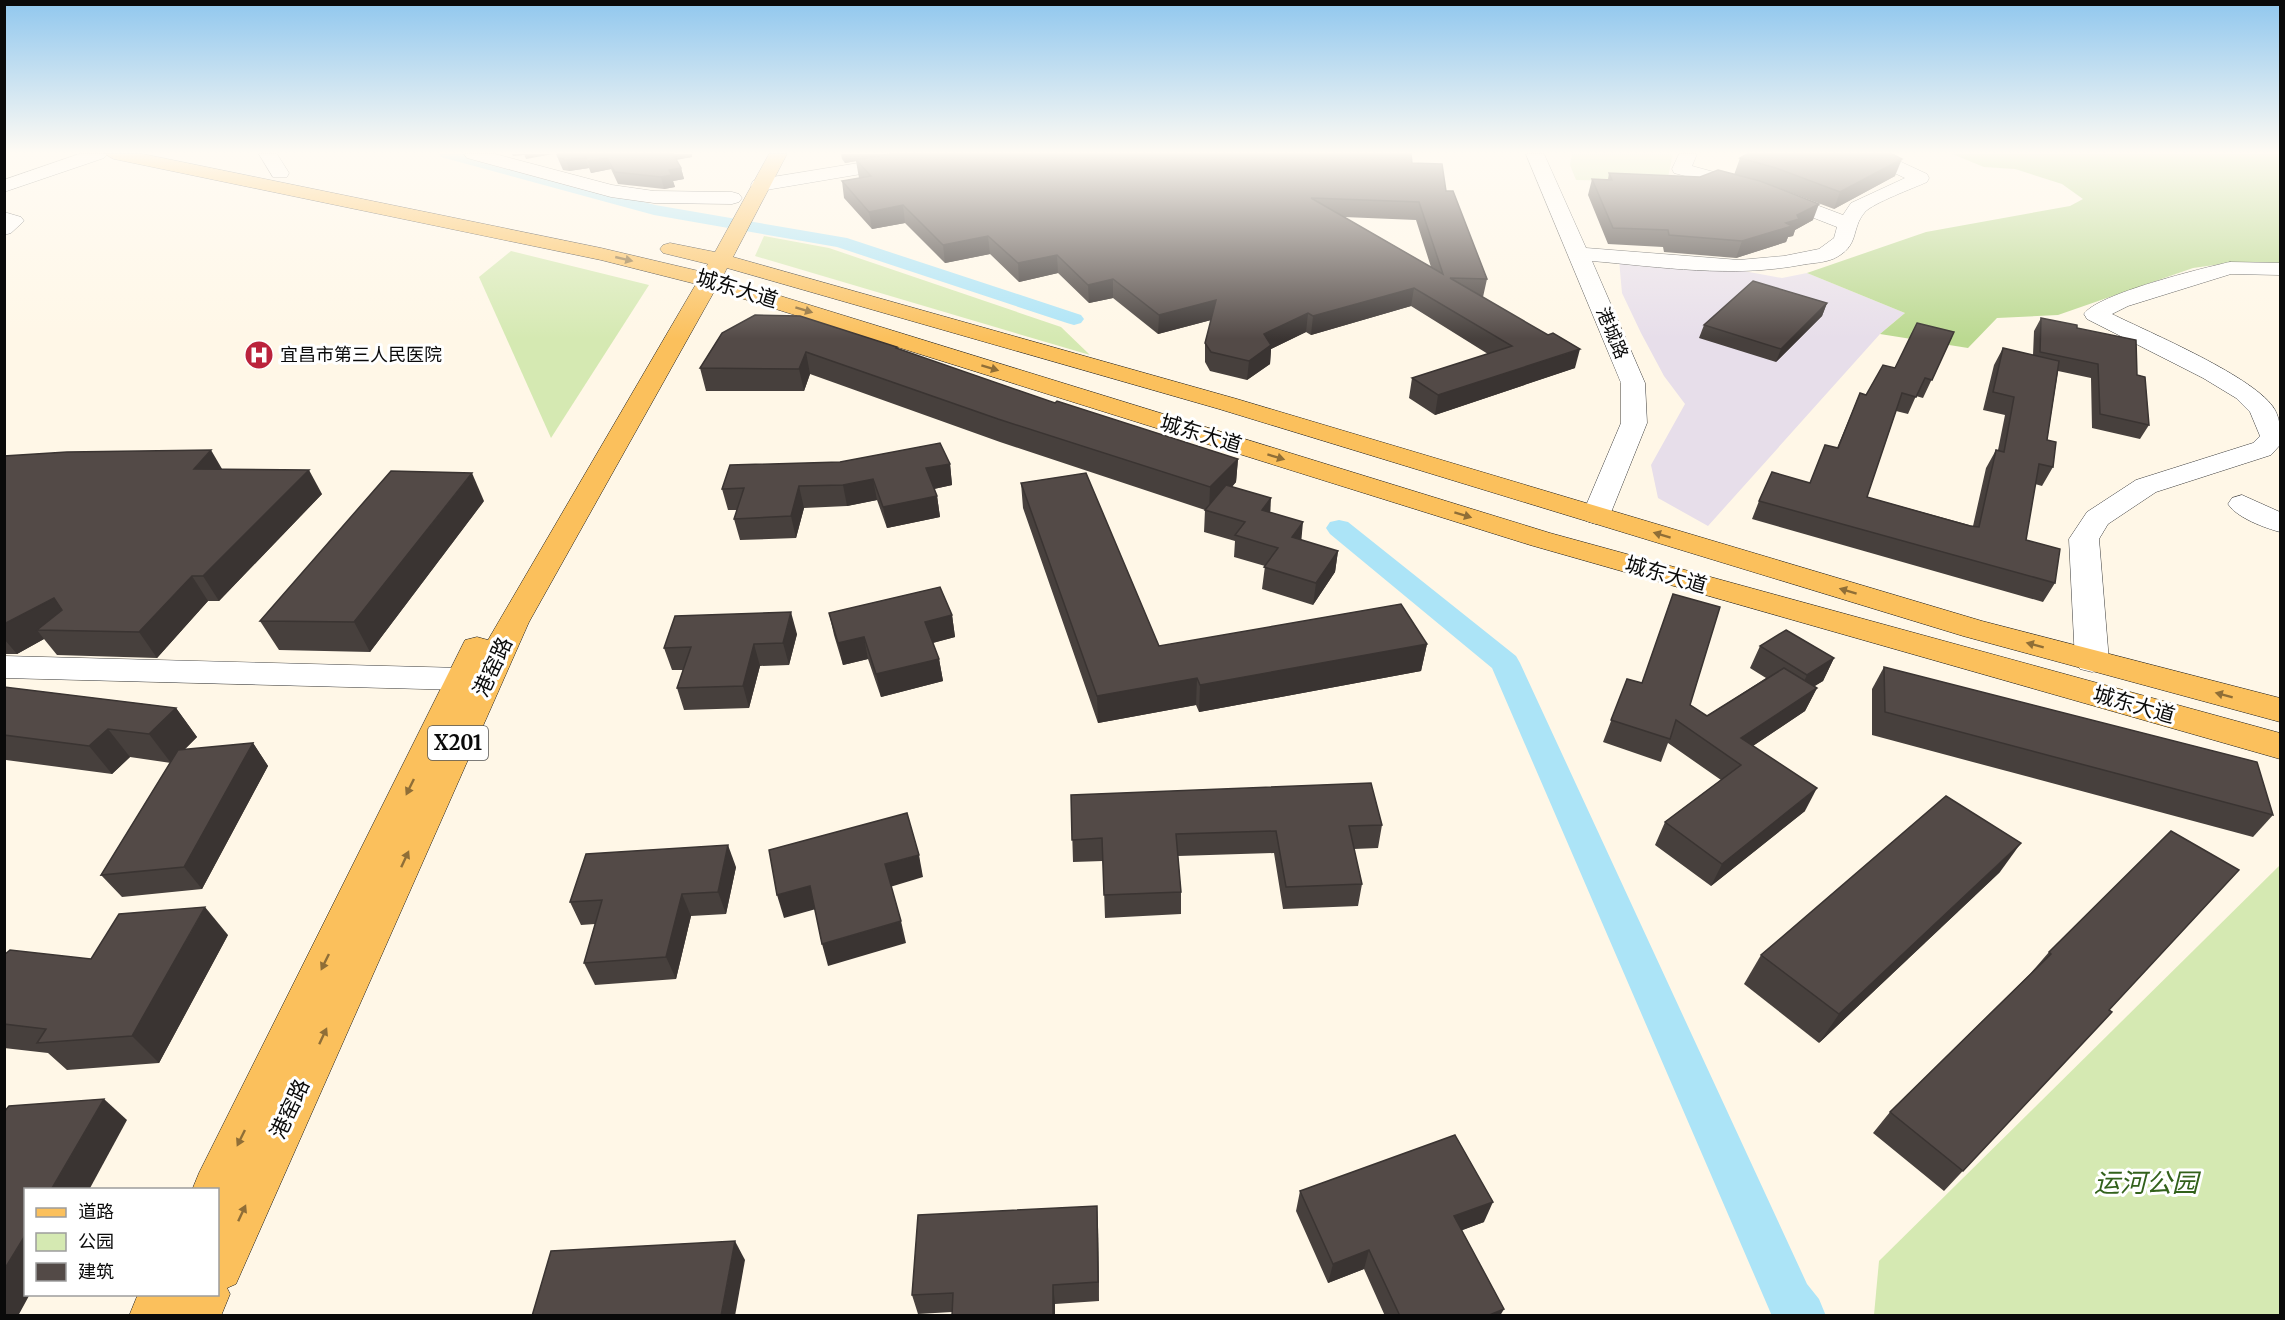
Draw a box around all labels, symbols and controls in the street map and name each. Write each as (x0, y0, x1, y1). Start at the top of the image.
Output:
one-way arrow (615, 255, 633, 265)
street label: 城东大道 (693, 263, 781, 314)
street label: 港城路 (1591, 303, 1634, 362)
one-way arrow (795, 306, 813, 315)
hospital icon: 宜昌市第三人民医院 (243, 339, 275, 371)
place label: 宜昌市第三人民医院 (280, 343, 442, 366)
one-way arrow (981, 364, 999, 373)
street label: 城东大道 (1157, 408, 1245, 459)
one-way arrow (1267, 453, 1285, 462)
one-way arrow (1454, 511, 1472, 520)
one-way arrow (1652, 530, 1670, 539)
street label: 城东大道 (1622, 550, 1710, 599)
one-way arrow (1839, 586, 1857, 595)
street label: 港窑路 (467, 633, 518, 701)
one-way arrow (2026, 640, 2045, 650)
street label: 城东大道 (2090, 680, 2178, 729)
one-way arrow (2215, 690, 2233, 700)
road number: X201 (428, 726, 488, 760)
one-way arrow (406, 778, 415, 795)
one-way arrow (400, 850, 409, 867)
one-way arrow (321, 954, 330, 971)
one-way arrow (319, 1027, 328, 1044)
street label: 港窑路 (264, 1075, 315, 1143)
one-way arrow (236, 1129, 246, 1147)
park label: 运河公园 (2094, 1166, 2202, 1199)
legend (24, 1188, 219, 1296)
text: 道路 (78, 1200, 114, 1223)
one-way arrow (238, 1204, 247, 1222)
text: 公园 (78, 1230, 114, 1253)
text: 建筑 (78, 1260, 114, 1283)

